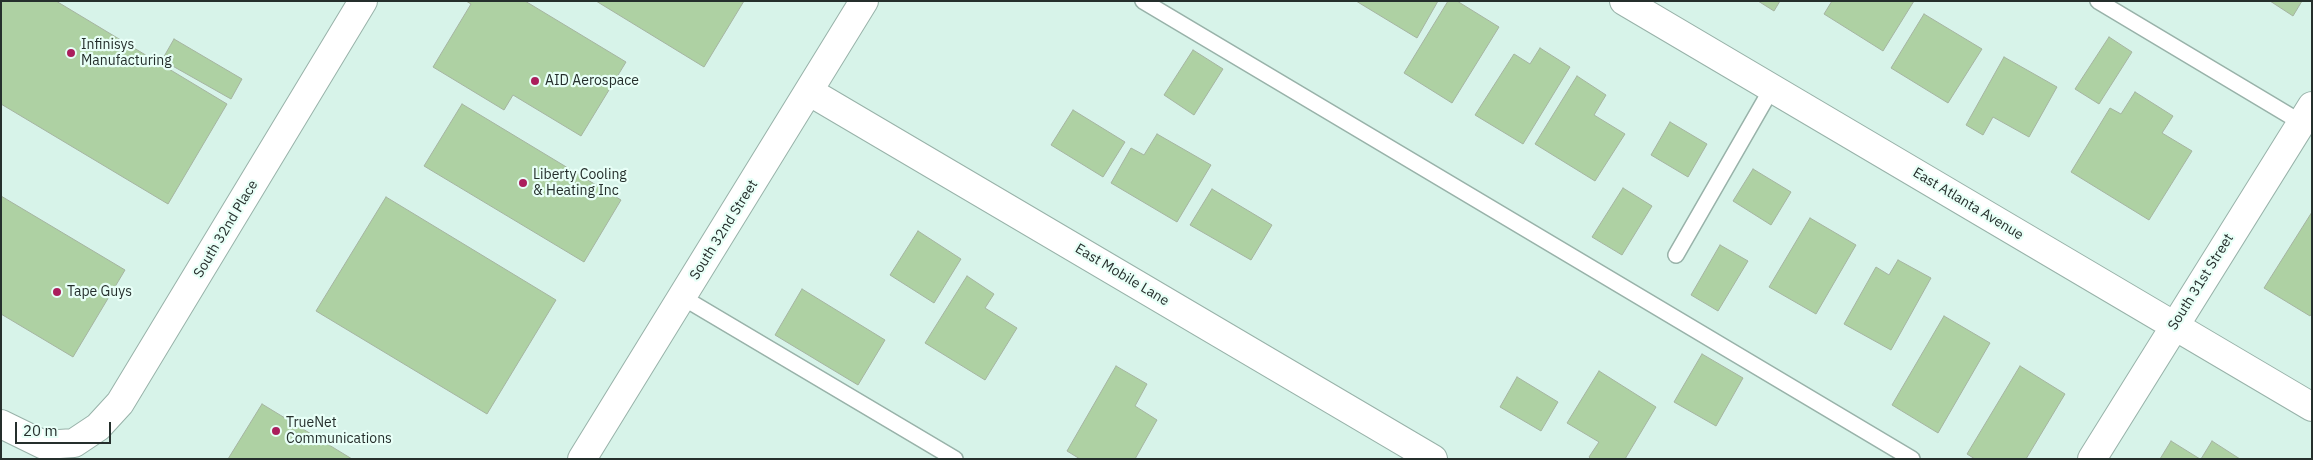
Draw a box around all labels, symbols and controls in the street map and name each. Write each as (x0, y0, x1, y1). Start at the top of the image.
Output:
place label: Infinisys Manufacturing (81, 37, 172, 70)
marker: Infinisys Manufacturing (65, 47, 77, 59)
place label: AID Aerospace (545, 73, 639, 89)
marker: AID Aerospace (529, 75, 541, 87)
street label: East Atlanta Avenue (1910, 164, 2026, 244)
place label: Liberty Cooling & Heating Inc (533, 167, 627, 200)
street label: South 32nd Place (190, 177, 262, 281)
marker: Liberty Cooling & Heating Inc (517, 177, 529, 189)
street label: South 32nd Street (686, 177, 762, 283)
street label: South 31st Street (2165, 231, 2237, 333)
street label: East Mobile Lane (1072, 240, 1172, 310)
place label: Tape Guys (67, 284, 132, 300)
marker: Tape Guys (51, 286, 63, 298)
scale bar (18, 412, 114, 444)
place label: TrueNet Communications (286, 415, 392, 448)
text: 20 m (23, 421, 58, 440)
marker: TrueNet Communications (270, 425, 282, 437)

